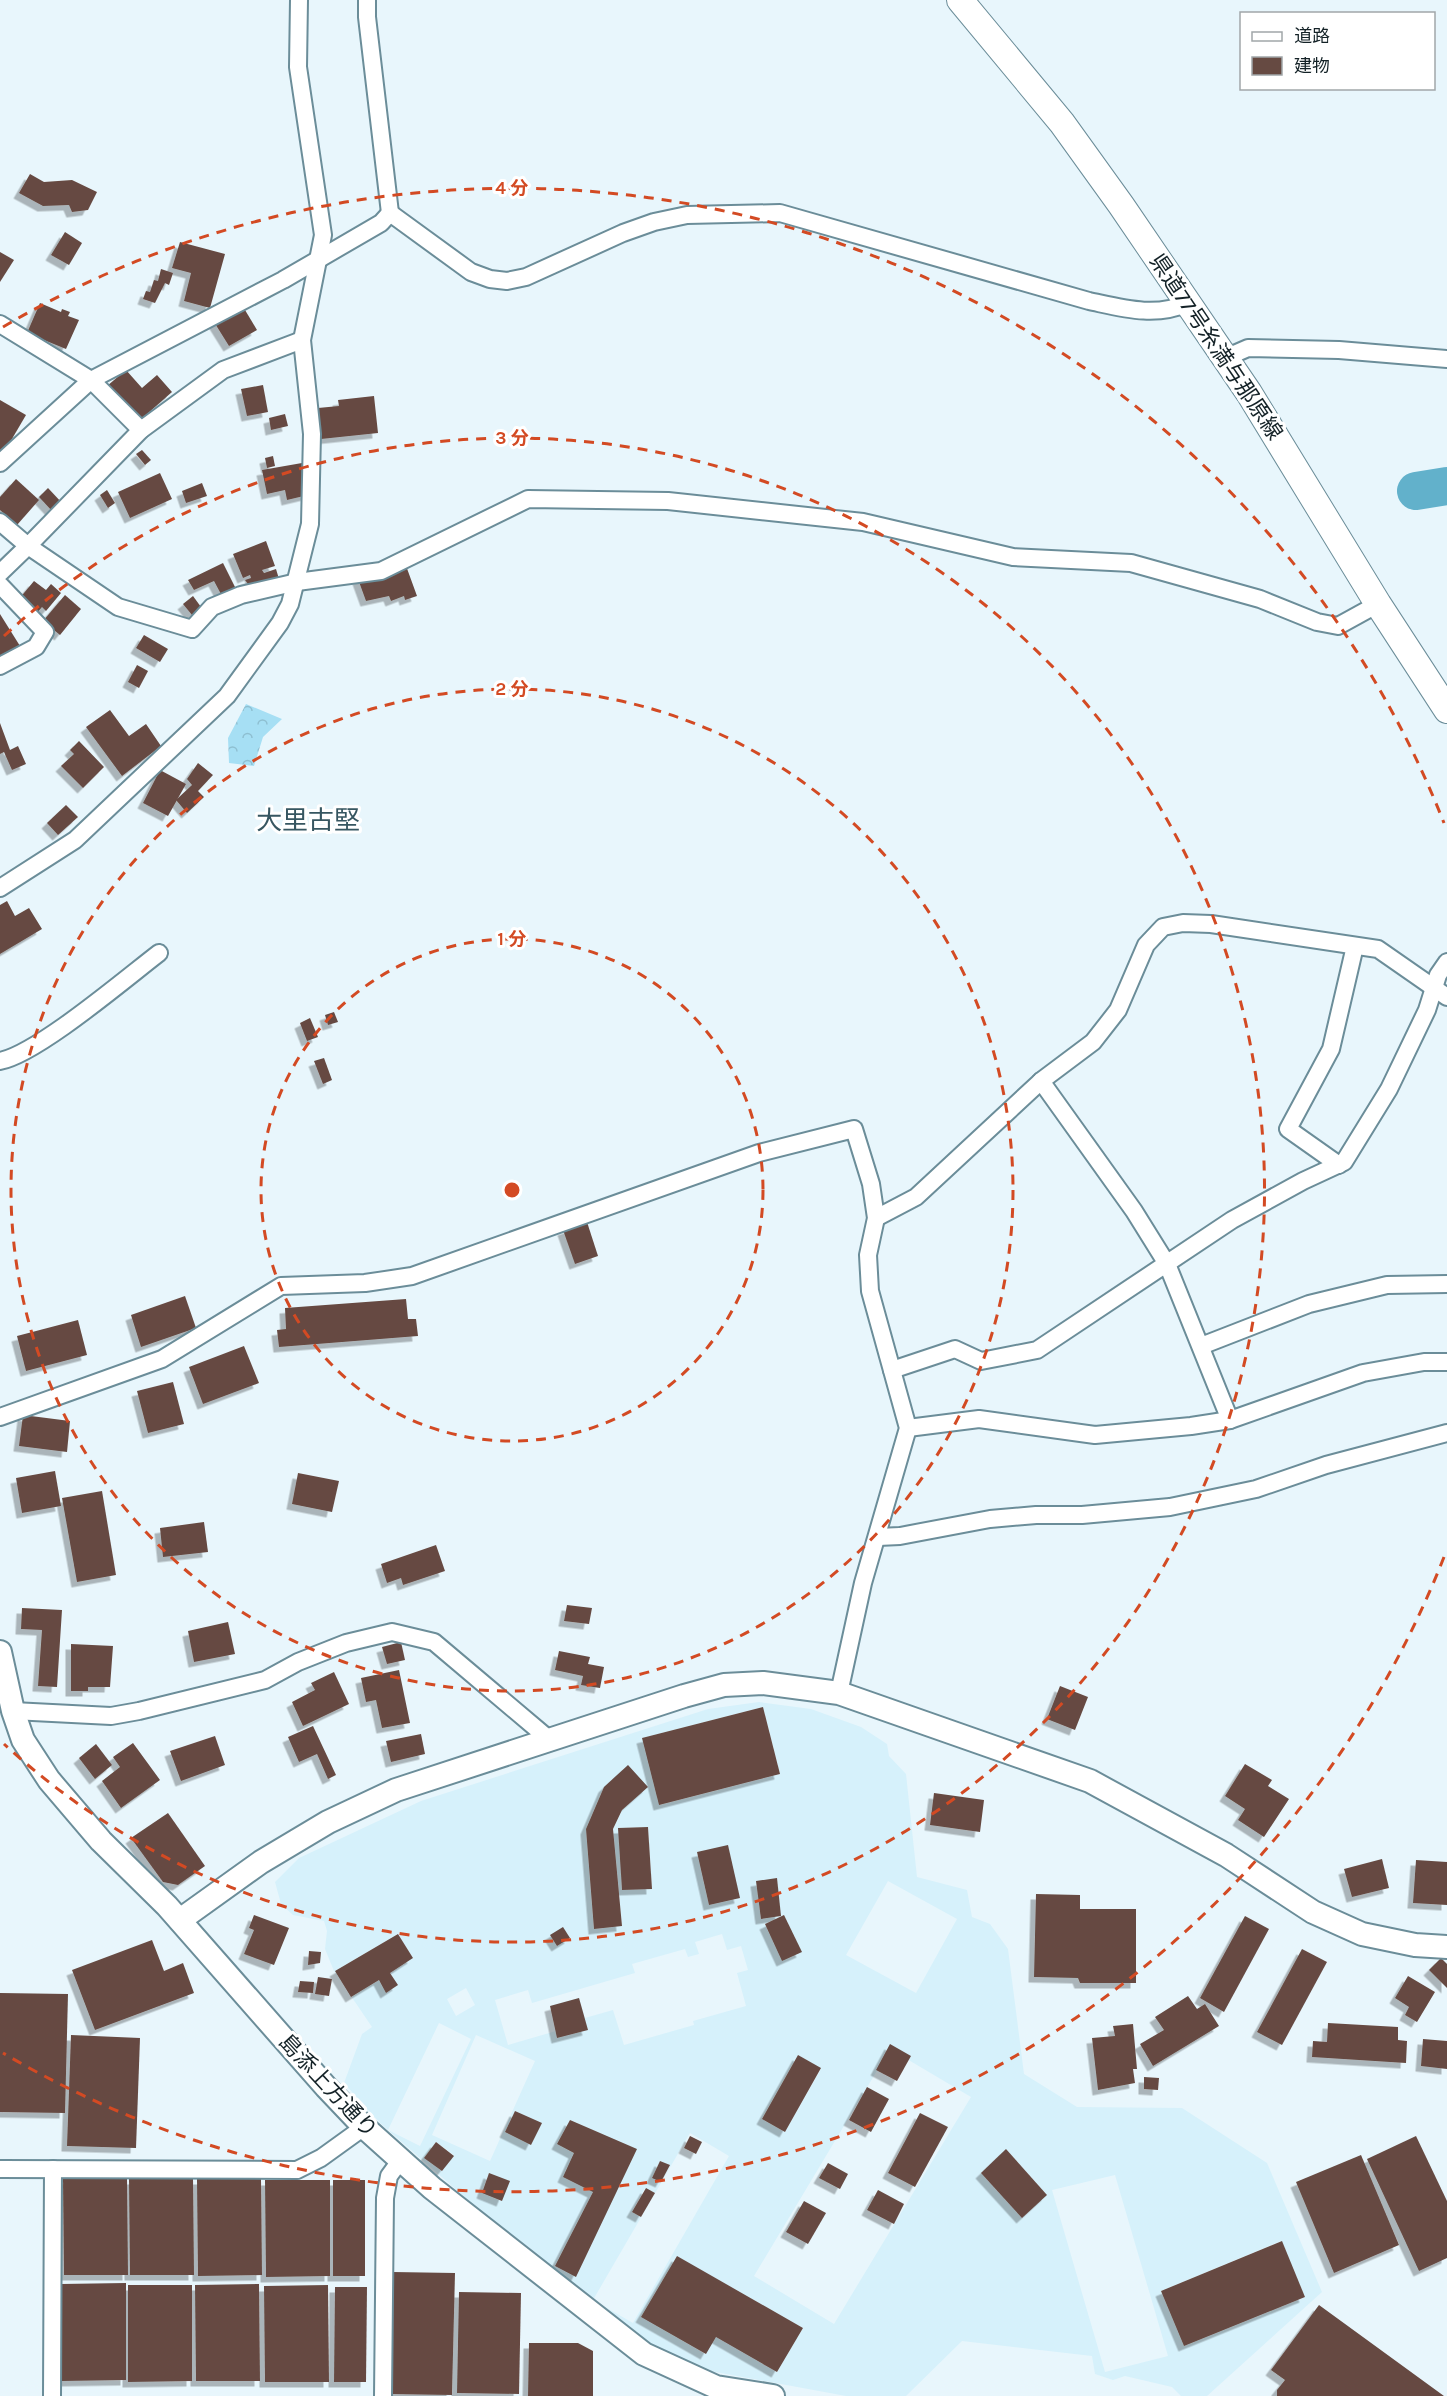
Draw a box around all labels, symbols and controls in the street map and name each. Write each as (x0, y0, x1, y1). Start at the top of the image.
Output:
legend (1240, 12, 1435, 90)
text: 道路 (1294, 25, 1330, 47)
text: 建物 (1294, 55, 1330, 77)
text: 4 分 (495, 177, 529, 199)
street label: 県道77号糸満与那原線 (1144, 249, 1288, 445)
text: 3 分 (495, 427, 529, 449)
text: 2 分 (495, 678, 529, 700)
district label: 大里古堅 (256, 805, 360, 836)
text: 1 分 (498, 928, 526, 950)
centre of rings (502, 1180, 522, 1200)
street label: 島添上方通り (273, 2029, 383, 2143)

